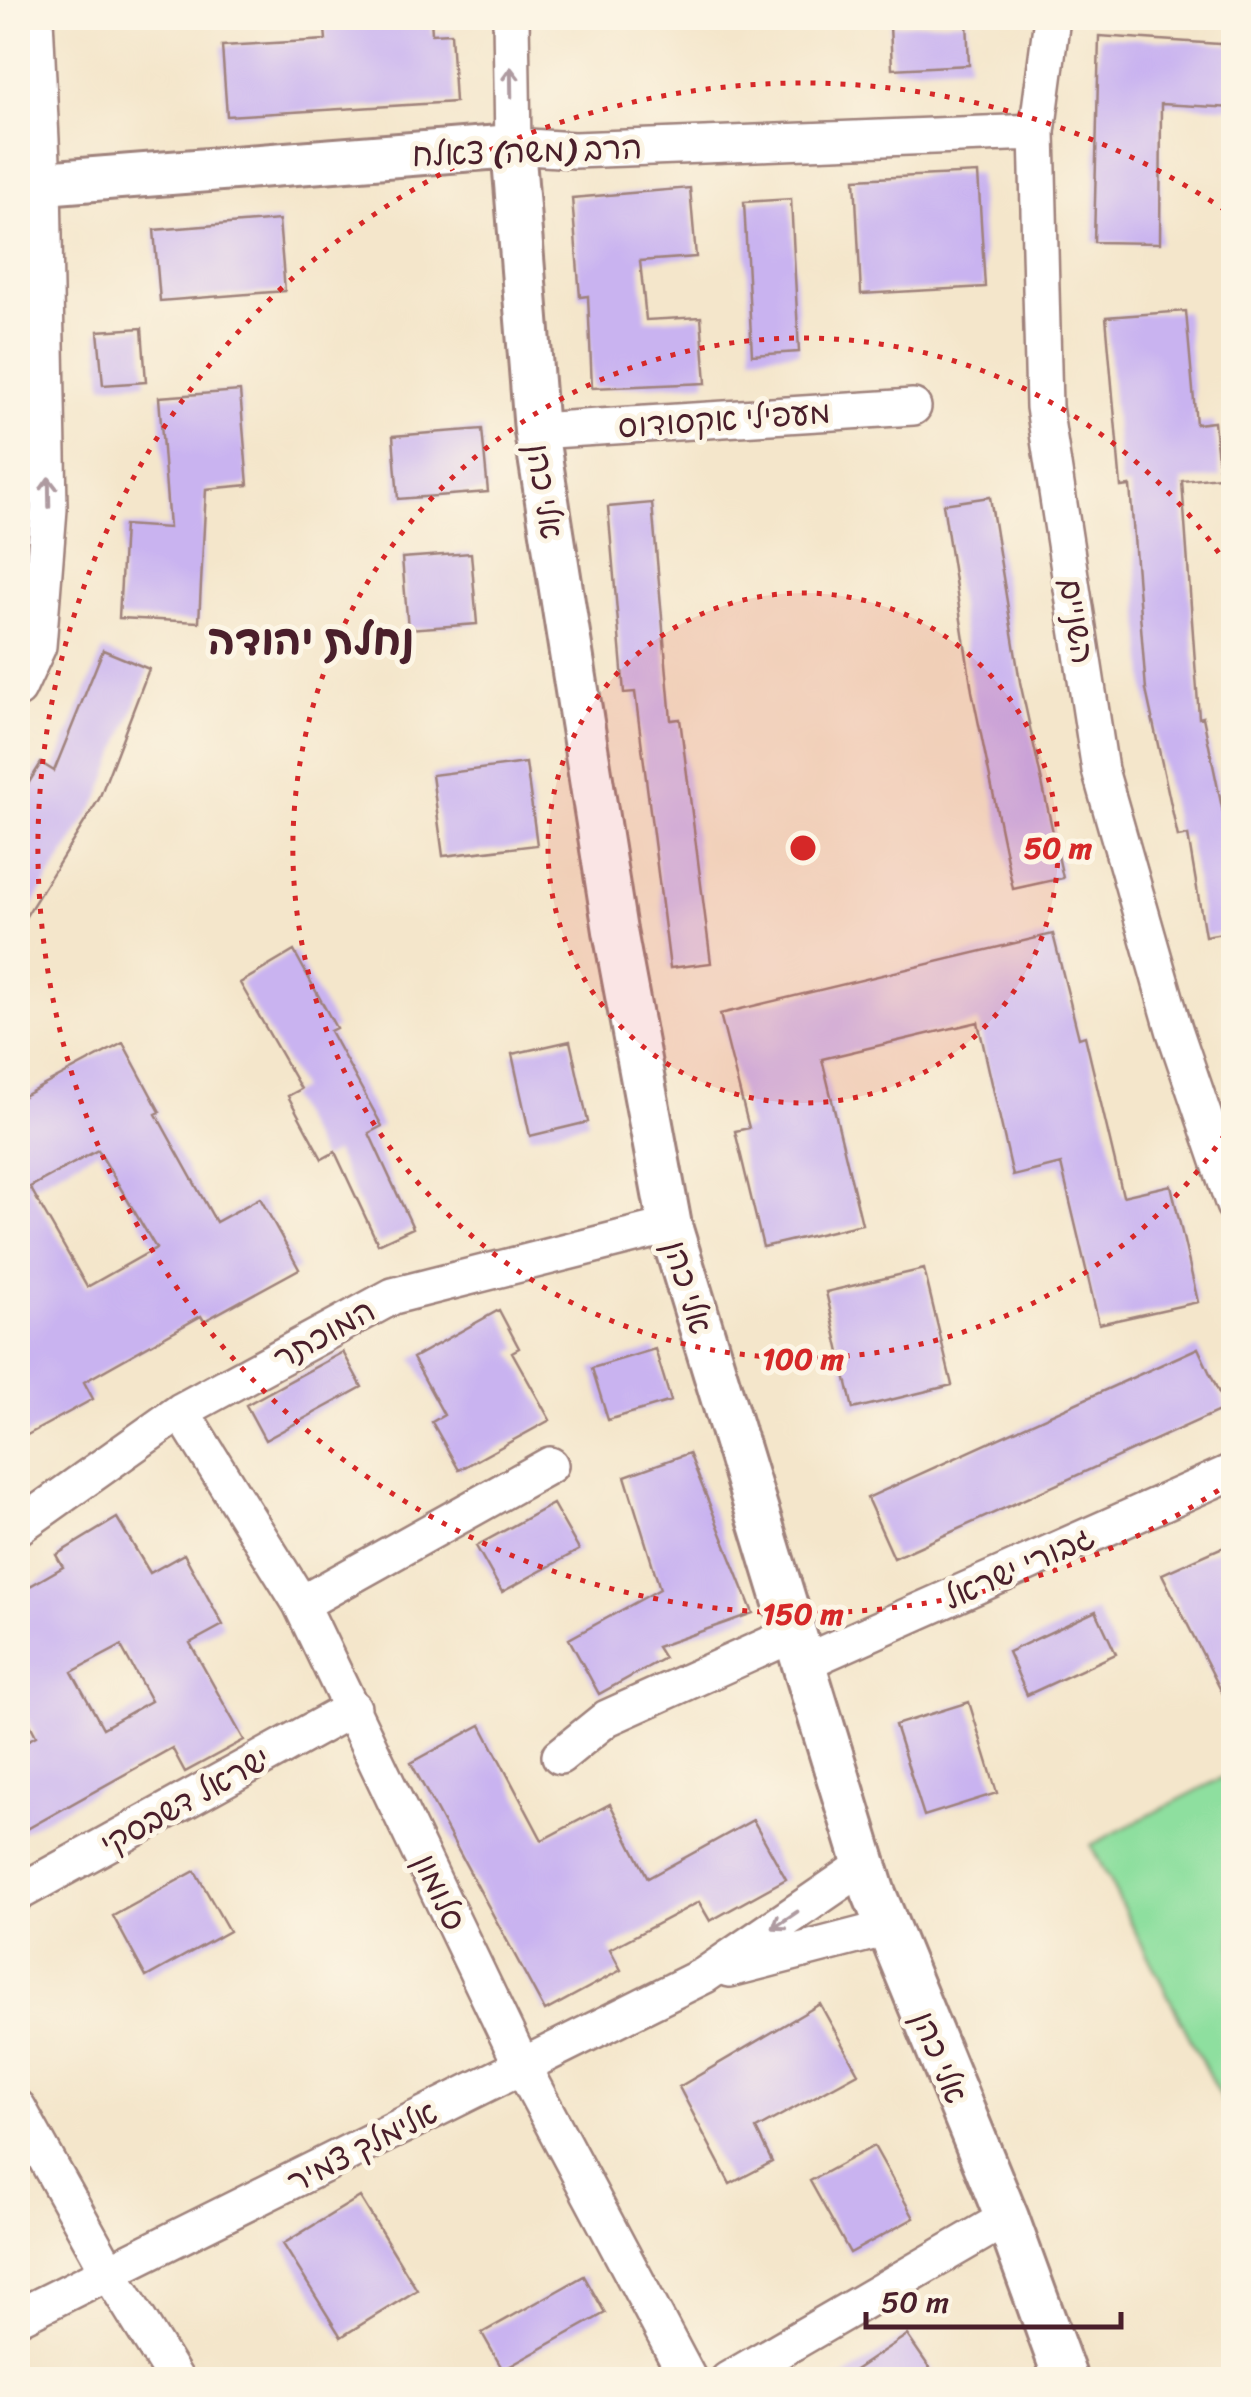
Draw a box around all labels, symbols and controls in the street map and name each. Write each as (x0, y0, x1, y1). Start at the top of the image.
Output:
one-way arrow (502, 66, 520, 98)
street label: הרב (משה) צאלח (411, 119, 643, 184)
street label: מעפילי אקסודוס (616, 384, 832, 455)
street label: אלי כהן (509, 439, 580, 543)
one-way arrow (39, 476, 58, 508)
street label: השניים (1042, 574, 1111, 668)
district label: נחלת יהודה (208, 603, 414, 677)
text: 50 m (1024, 821, 1092, 875)
centre of rings (785, 830, 821, 866)
street label: אלי כהן (646, 1233, 729, 1341)
street label: המוכתר (262, 1283, 386, 1386)
text: 100 m (762, 1332, 844, 1386)
street label: גבורי ישראל (934, 1509, 1104, 1626)
text: 150 m (763, 1587, 844, 1641)
street label: ישראל דשבסקי (89, 1731, 281, 1872)
street label: סלומון (397, 1844, 482, 1941)
one-way arrow (772, 1909, 800, 1930)
street label: אלי כהן (895, 2002, 984, 2112)
street label: אלימלך צמיר (276, 2085, 448, 2210)
scale bar (866, 2267, 1121, 2329)
text: 50 m (881, 2275, 949, 2329)

